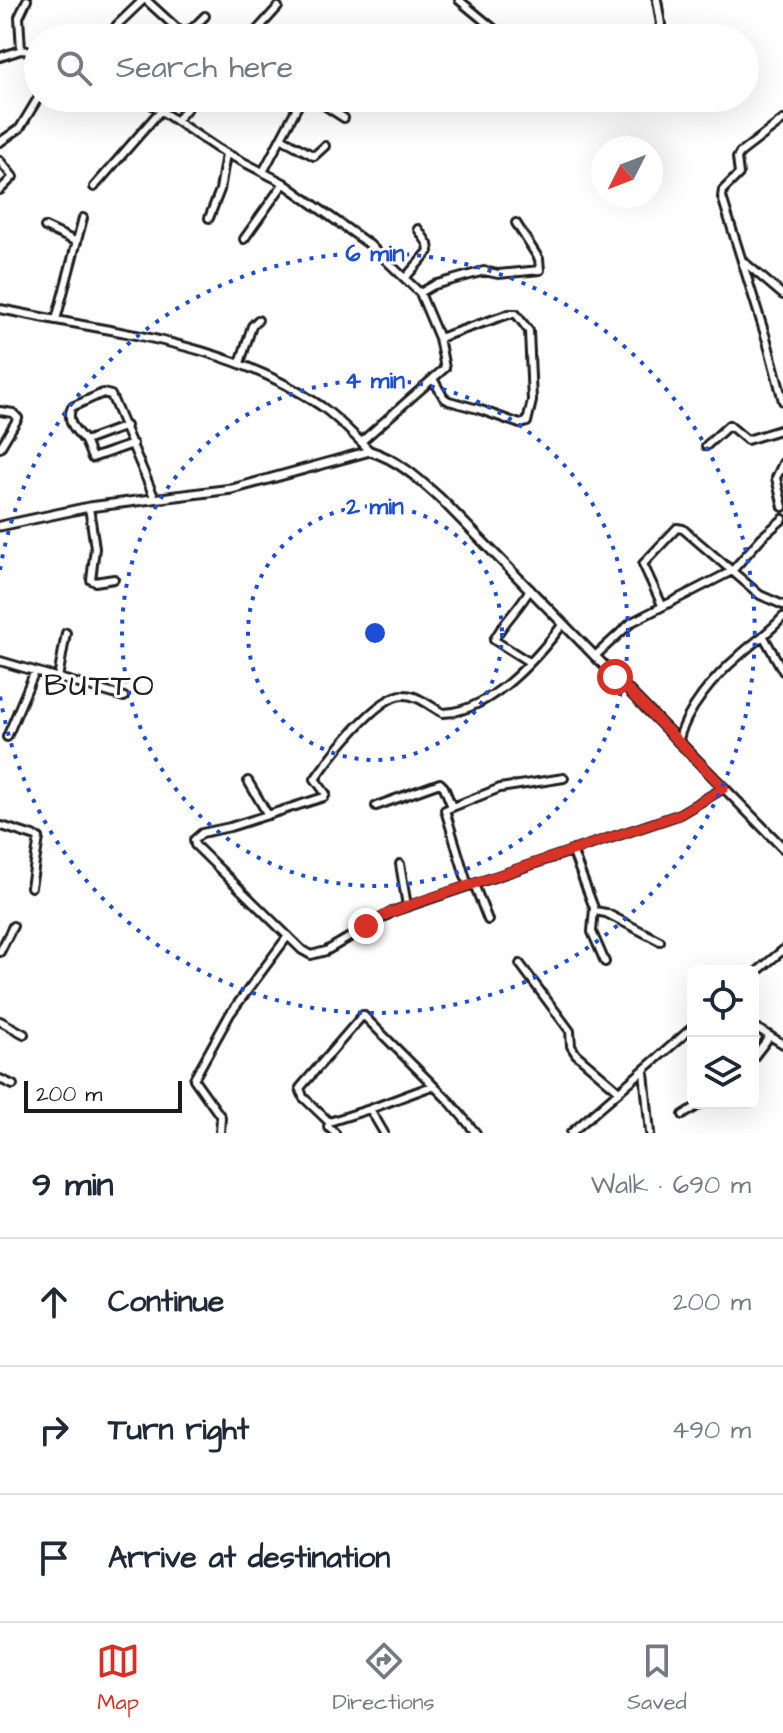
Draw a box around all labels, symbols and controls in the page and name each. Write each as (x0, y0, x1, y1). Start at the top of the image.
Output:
search box (24, 24, 759, 112)
icon: search (52, 46, 96, 90)
text: Search here (116, 47, 293, 89)
north arrow (591, 136, 663, 208)
text: 6 min (346, 237, 404, 271)
text: 4 min (345, 364, 405, 398)
text: 2 min (345, 490, 404, 524)
centre of rings (361, 619, 389, 647)
route start (597, 659, 633, 695)
district label: BUTTO (44, 663, 156, 708)
route end (348, 908, 384, 944)
map controls (687, 965, 759, 1109)
button: locate (687, 965, 759, 1037)
button: layers (687, 1037, 759, 1109)
scale bar (24, 1077, 182, 1113)
text: 200 m (36, 1079, 102, 1110)
text: 9 min (32, 1161, 114, 1209)
text: Walk · 690 m (591, 1167, 751, 1203)
icon: ahead (32, 1280, 76, 1324)
text: Continue (108, 1281, 224, 1323)
text: 200 m (673, 1284, 751, 1320)
icon: right (32, 1408, 76, 1452)
text: Turn right (108, 1409, 249, 1451)
text: 490 m (671, 1412, 751, 1448)
icon: arrive (32, 1536, 76, 1580)
text: Arrive at destination (108, 1537, 390, 1579)
tab: Map (96, 1639, 140, 1718)
tab: Directions (332, 1639, 435, 1718)
tab: Saved (627, 1639, 687, 1718)

